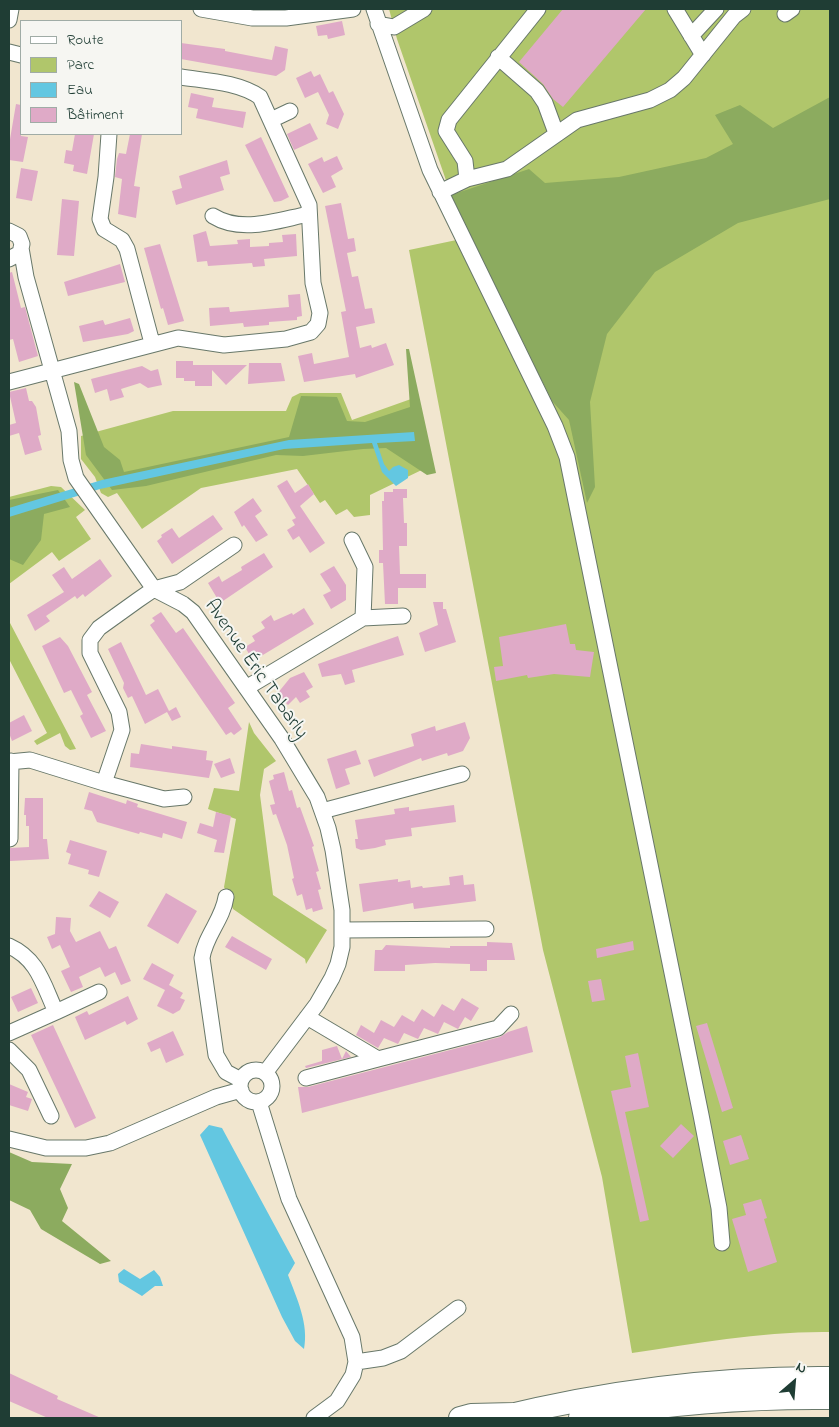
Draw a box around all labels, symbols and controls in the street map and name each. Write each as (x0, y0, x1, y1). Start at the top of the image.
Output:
legend (20, 20, 182, 135)
text: Route (67, 29, 103, 51)
text: Parc (67, 54, 94, 76)
text: Eau (67, 79, 93, 101)
text: Bâtiment (67, 104, 124, 126)
street label: Avenue Éric Tabarly (198, 596, 312, 744)
north arrow (769, 1357, 819, 1407)
text: N (792, 1357, 810, 1380)

